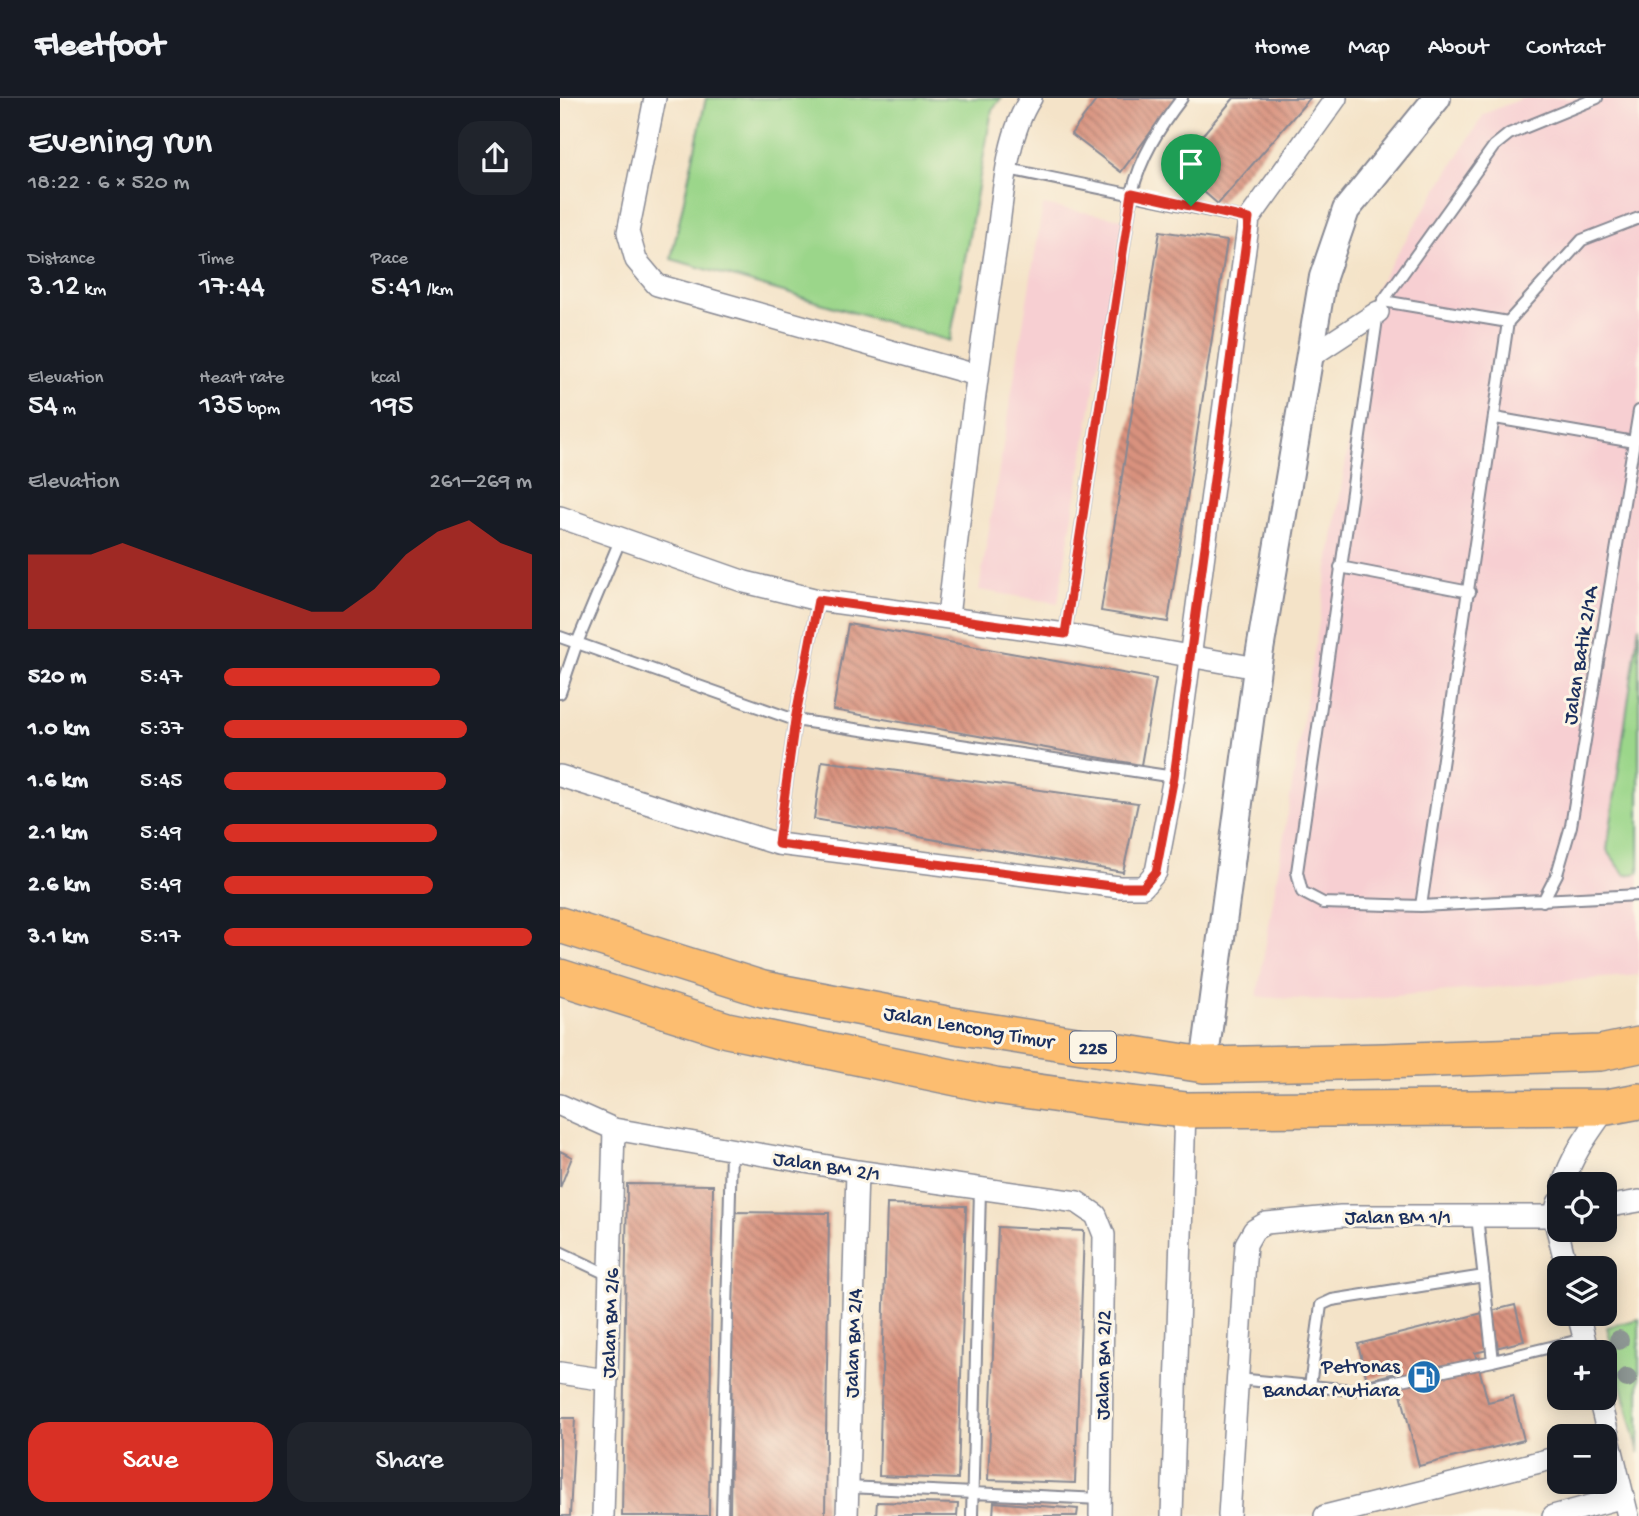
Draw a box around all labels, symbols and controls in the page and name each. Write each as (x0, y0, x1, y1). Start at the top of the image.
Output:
text: Fleetfoot (35, 29, 165, 67)
text: Home (1254, 34, 1310, 63)
text: Map (1348, 34, 1390, 63)
text: About (1428, 34, 1488, 63)
text: Contact (1526, 34, 1604, 63)
button: share (458, 121, 532, 195)
text: Evening run (28, 122, 212, 166)
pin (1161, 134, 1221, 206)
icon: arrive (1172, 145, 1210, 183)
text: 18:22 · 6 × 520 m (28, 170, 190, 197)
text: Distance (28, 248, 95, 271)
text: Time (199, 248, 234, 271)
text: Pace (371, 248, 408, 271)
text: 3.12 (28, 271, 80, 306)
text: 17:44 (199, 271, 265, 306)
text: 5:41 (371, 271, 422, 306)
text: km (80, 279, 106, 302)
text: /km (422, 279, 453, 302)
text: Elevation (28, 367, 104, 390)
text: Heart rate (199, 367, 284, 390)
text: kcal (371, 367, 400, 390)
text: 54 (28, 390, 58, 425)
text: 135 (199, 390, 243, 425)
text: 195 (371, 390, 414, 425)
text: m (58, 398, 76, 421)
text: bpm (243, 398, 280, 421)
text: Elevation (28, 469, 119, 496)
text: 261–269 m (429, 469, 532, 496)
street label: Jalan Batik 2/1A (1559, 583, 1606, 727)
text: 520 m (28, 664, 86, 691)
text: 5:47 (140, 664, 182, 691)
text: 1.0 km (28, 716, 90, 743)
text: 5:37 (140, 716, 183, 743)
text: 1.6 km (28, 768, 88, 795)
text: 5:45 (140, 768, 182, 795)
text: 2.1 km (28, 820, 88, 847)
text: 5:49 (140, 820, 182, 847)
text: 2.6 km (28, 872, 90, 899)
text: 5:49 (140, 872, 182, 899)
text: 3.1 km (28, 924, 88, 951)
text: 5:17 (140, 924, 181, 951)
street label: Jalan Lencong Timur (881, 1002, 1057, 1057)
road number: 225 (1070, 1032, 1116, 1063)
street label: Jalan BM 2/1 (771, 1148, 882, 1189)
map controls (1547, 1172, 1617, 1494)
button: locate (1547, 1172, 1617, 1242)
street label: Jalan BM 1/1 (1345, 1207, 1451, 1232)
button: layers (1547, 1256, 1617, 1326)
street label: Jalan BM 2/6 (598, 1267, 627, 1379)
street label: Jalan BM 2/4 (841, 1288, 870, 1398)
street label: Jalan BM 2/2 (1092, 1310, 1119, 1420)
button: + (1547, 1340, 1617, 1410)
place label: Petronas Bandar Mutiara (1262, 1356, 1401, 1405)
fuel station icon: Petronas Bandar Mutiara (1405, 1358, 1443, 1396)
button: Save (28, 1422, 273, 1502)
button: Share (287, 1422, 532, 1502)
button: − (1547, 1424, 1617, 1494)

